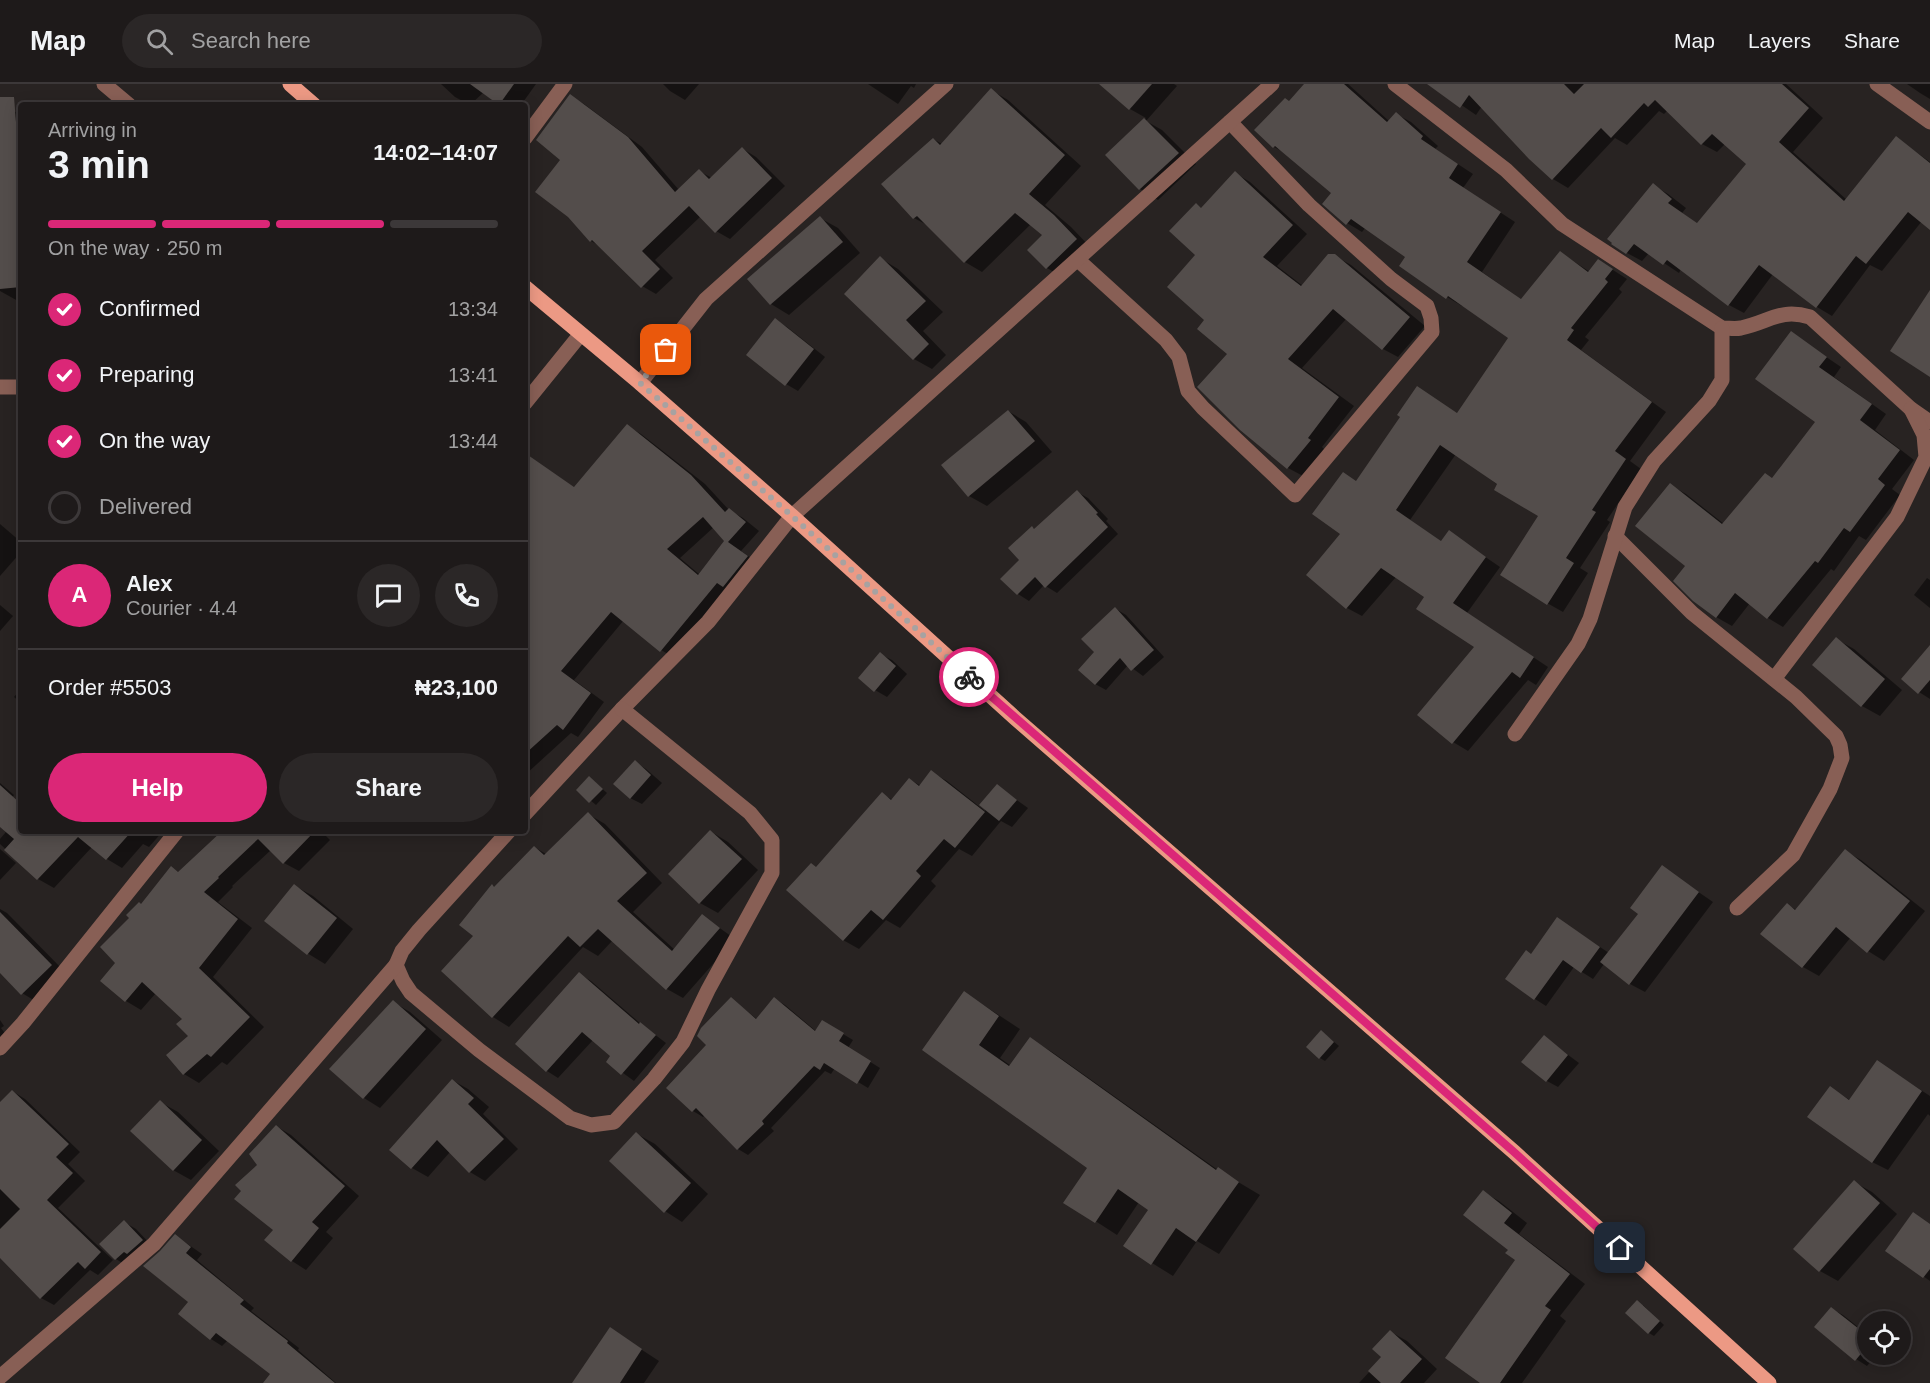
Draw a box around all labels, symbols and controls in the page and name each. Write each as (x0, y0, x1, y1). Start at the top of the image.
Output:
search box (122, 14, 542, 68)
text: Map (30, 25, 86, 56)
icon: search (143, 25, 176, 58)
text: Search here (191, 28, 311, 53)
text: Map (1674, 29, 1715, 52)
text: Layers (1748, 29, 1811, 52)
text: Share (1844, 29, 1900, 52)
text: Arriving in (48, 119, 137, 141)
text: 14:02–14:07 (373, 140, 498, 165)
text: 3 min (48, 143, 150, 186)
text: On the way · 250 m (48, 237, 223, 259)
icon: check (48, 293, 81, 326)
text: Confirmed (99, 296, 200, 321)
text: 13:34 (448, 298, 498, 320)
pin (640, 324, 691, 375)
icon: bag (649, 333, 682, 366)
icon: check (48, 359, 81, 392)
text: Preparing (99, 362, 194, 387)
text: 13:41 (448, 364, 498, 386)
icon: check (48, 425, 81, 458)
text: On the way (99, 428, 210, 453)
text: 13:44 (448, 430, 498, 452)
text: Delivered (99, 494, 192, 519)
button: chat (357, 564, 420, 627)
button: phone (435, 564, 498, 627)
text: Alex (126, 571, 172, 596)
text: A (72, 582, 87, 607)
text: Courier · 4.4 (126, 597, 237, 619)
courier (939, 647, 999, 707)
icon: bike (953, 661, 986, 694)
text: Order #5503 (48, 675, 172, 700)
text: ₦23,100 (415, 675, 498, 700)
button: Help (48, 753, 267, 822)
button: Share (279, 753, 498, 822)
pin (1594, 1222, 1645, 1273)
icon: home (1603, 1231, 1636, 1264)
map controls (1857, 1311, 1911, 1365)
button: locate (1857, 1311, 1911, 1365)

